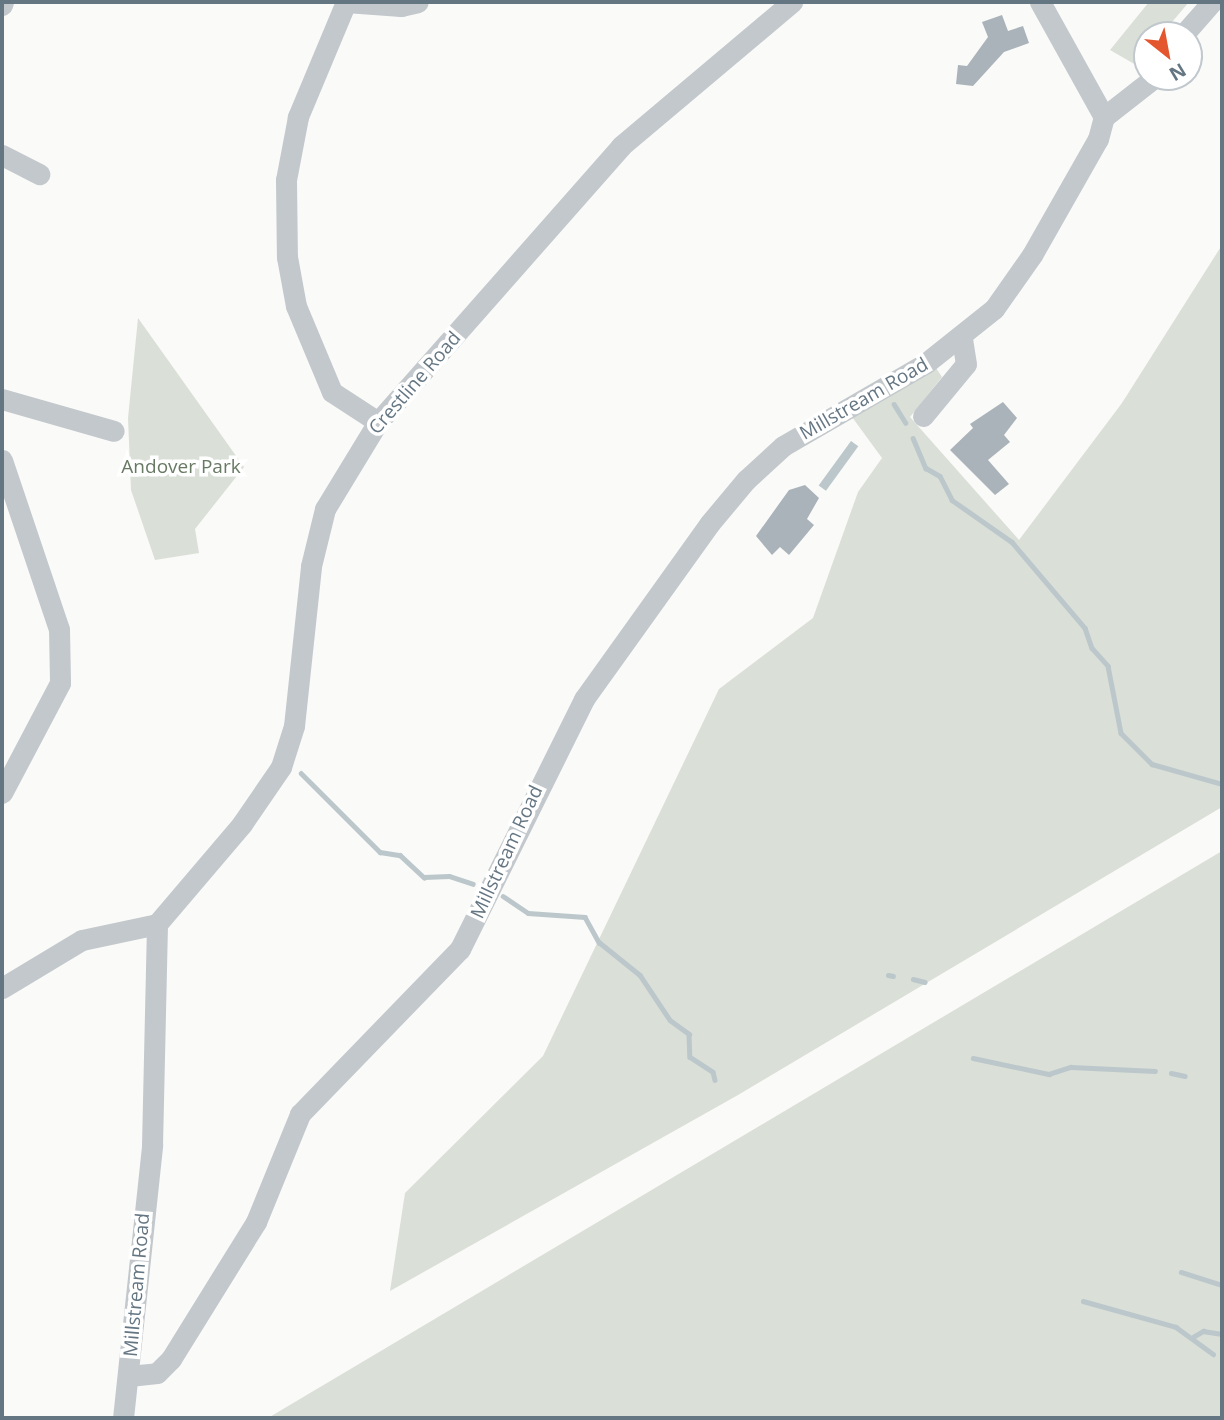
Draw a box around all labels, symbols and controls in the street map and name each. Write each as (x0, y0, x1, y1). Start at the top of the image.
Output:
north arrow (1133, 21, 1203, 91)
text: N (1164, 57, 1191, 87)
street label: Crestline Road (364, 327, 466, 439)
street label: Millstream Road (796, 353, 932, 445)
park label: Andover Park (121, 456, 241, 478)
street label: Millstream Road (466, 782, 548, 922)
street label: Millstream Road (119, 1212, 155, 1358)

